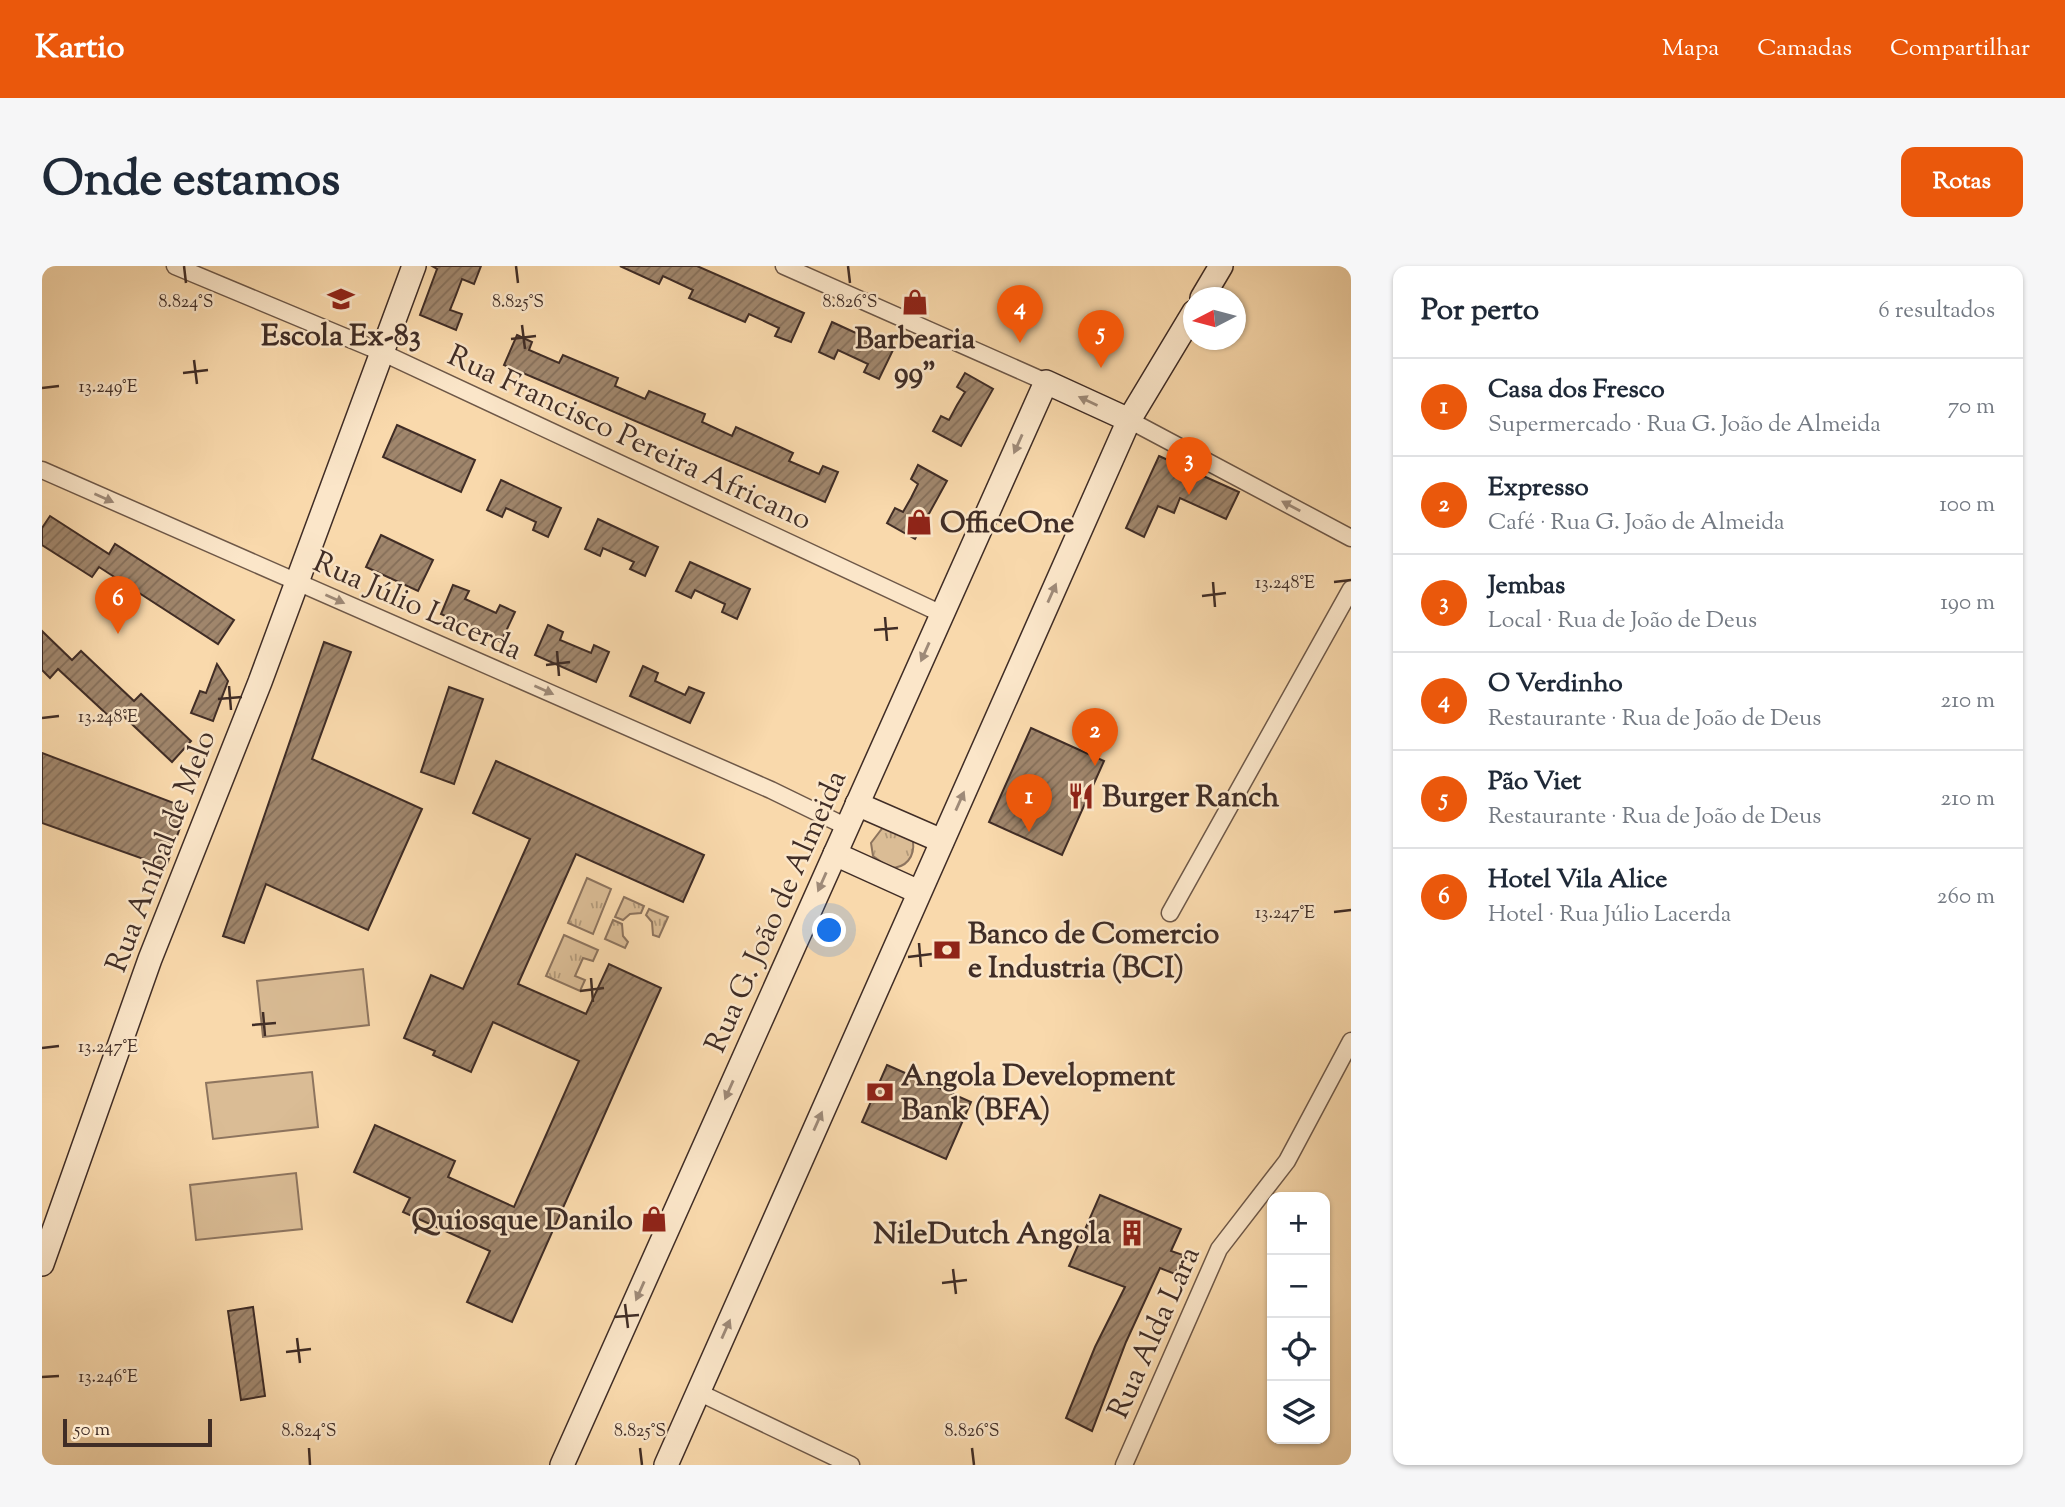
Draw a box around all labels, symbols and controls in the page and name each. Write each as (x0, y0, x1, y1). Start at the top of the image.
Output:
text: Kartio (35, 25, 125, 73)
text: Mapa (1662, 32, 1719, 66)
text: Camadas (1757, 32, 1852, 66)
text: Compartilhar (1890, 32, 2030, 66)
text: Onde estamos (42, 147, 340, 217)
button: Rotas (1901, 147, 2023, 217)
school or university icon: Escola Ex-83 (326, 284, 356, 314)
pin: 4 (997, 285, 1043, 343)
shop icon: Barbearia 99" (900, 287, 930, 317)
north arrow (1183, 287, 1246, 350)
text: 8.824°S (159, 290, 213, 316)
text: 8.825°S (492, 290, 544, 316)
text: 8.826°S (823, 290, 877, 316)
text: Por perto (1421, 290, 1539, 333)
text: 6 resultados (1878, 295, 1995, 328)
pin: 5 (1078, 310, 1124, 368)
place label: Escola Ex-83 (261, 316, 421, 359)
place label: Barbearia 99" (855, 319, 975, 396)
street label: Rua Francisco Pereira Africano (440, 336, 818, 543)
text: Casa dos Fresco (1488, 372, 1665, 409)
text: 13.249°E (78, 375, 138, 401)
text: 1 (1440, 391, 1448, 424)
text: 70 m (1948, 391, 1995, 424)
one-way arrow (1077, 395, 1098, 406)
text: Supermercado · Rua G. João de Almeida (1488, 409, 1881, 442)
one-way arrow (1012, 434, 1024, 454)
pin: 3 (1166, 437, 1212, 495)
text: Expresso (1488, 470, 1589, 507)
text: 2 (1439, 489, 1449, 522)
text: 100 m (1939, 489, 1995, 522)
one-way arrow (94, 493, 115, 504)
one-way arrow (1281, 501, 1301, 512)
place label: OfficeOne (940, 503, 1074, 546)
shop icon: OfficeOne (904, 507, 934, 537)
text: Café · Rua G. João de Almeida (1488, 507, 1785, 540)
street label: Rua Júlio Lacerda (306, 542, 529, 673)
text: Jembas (1488, 568, 1565, 605)
text: 13.248°E (1255, 571, 1315, 597)
pin: 6 (95, 576, 141, 634)
one-way arrow (1047, 583, 1058, 604)
text: 3 (1439, 587, 1449, 620)
text: 190 m (1940, 587, 1995, 620)
one-way arrow (325, 593, 345, 605)
text: Local · Rua de João de Deus (1488, 605, 1757, 638)
one-way arrow (919, 642, 931, 662)
text: O Verdinho (1488, 666, 1623, 703)
one-way arrow (533, 685, 554, 696)
text: 4 (1438, 685, 1450, 718)
text: 210 m (1941, 685, 1995, 718)
text: Restaurante · Rua de João de Deus (1488, 703, 1821, 736)
text: 13.248°E (78, 705, 138, 731)
pin: 2 (1072, 708, 1118, 766)
street label: Rua Aníbal de Melo (96, 725, 228, 979)
street label: Rua G. João de Almeida (696, 764, 859, 1060)
text: Pão Viet (1488, 764, 1581, 801)
pin: 1 (1006, 774, 1052, 832)
place label: Burger Ranch (1102, 777, 1280, 820)
restaurant icon: Burger Ranch (1066, 781, 1096, 811)
text: 5 (1440, 783, 1448, 816)
text: 210 m (1941, 783, 1995, 816)
one-way arrow (955, 791, 966, 812)
text: Restaurante · Rua de João de Deus (1488, 801, 1821, 834)
text: Hotel Vila Alice (1488, 862, 1667, 899)
one-way arrow (816, 872, 828, 892)
text: 6 (1438, 881, 1450, 914)
text: 260 m (1937, 881, 1995, 914)
text: Hotel · Rua Júlio Lacerda (1488, 899, 1731, 932)
text: 13.247°E (1255, 901, 1315, 927)
your location (812, 913, 846, 947)
place label: Banco de Comercio e Industria (BCI) (968, 914, 1219, 991)
bank icon: Banco de Comercio e Industria (BCI) (932, 935, 962, 965)
text: 13.247°E (78, 1035, 138, 1061)
place label: Angola Development Bank (BFA) (901, 1056, 1176, 1133)
bank icon: Angola Development Bank (BFA) (865, 1077, 895, 1107)
one-way arrow (723, 1079, 734, 1100)
one-way arrow (812, 1111, 824, 1131)
map controls (1267, 1192, 1330, 1444)
button: + (1267, 1192, 1330, 1255)
place label: Quiosque Danilo (412, 1200, 633, 1243)
shop icon: Quiosque Danilo (639, 1204, 669, 1234)
place label: NileDutch Angola (873, 1214, 1111, 1257)
building icon: NileDutch Angola (1117, 1218, 1147, 1248)
street label: Rua Alda Lara (1098, 1240, 1212, 1426)
button: − (1267, 1255, 1330, 1318)
one-way arrow (634, 1280, 645, 1301)
button: locate (1267, 1318, 1330, 1381)
one-way arrow (720, 1319, 732, 1339)
text: 13.246°E (78, 1365, 138, 1391)
button: layers (1267, 1381, 1330, 1444)
scale bar (63, 1416, 212, 1448)
text: 50 m (74, 1417, 110, 1444)
text: 8.824°S (282, 1419, 336, 1445)
text: 8.825°S (614, 1419, 666, 1445)
text: 8.826°S (945, 1419, 999, 1445)

